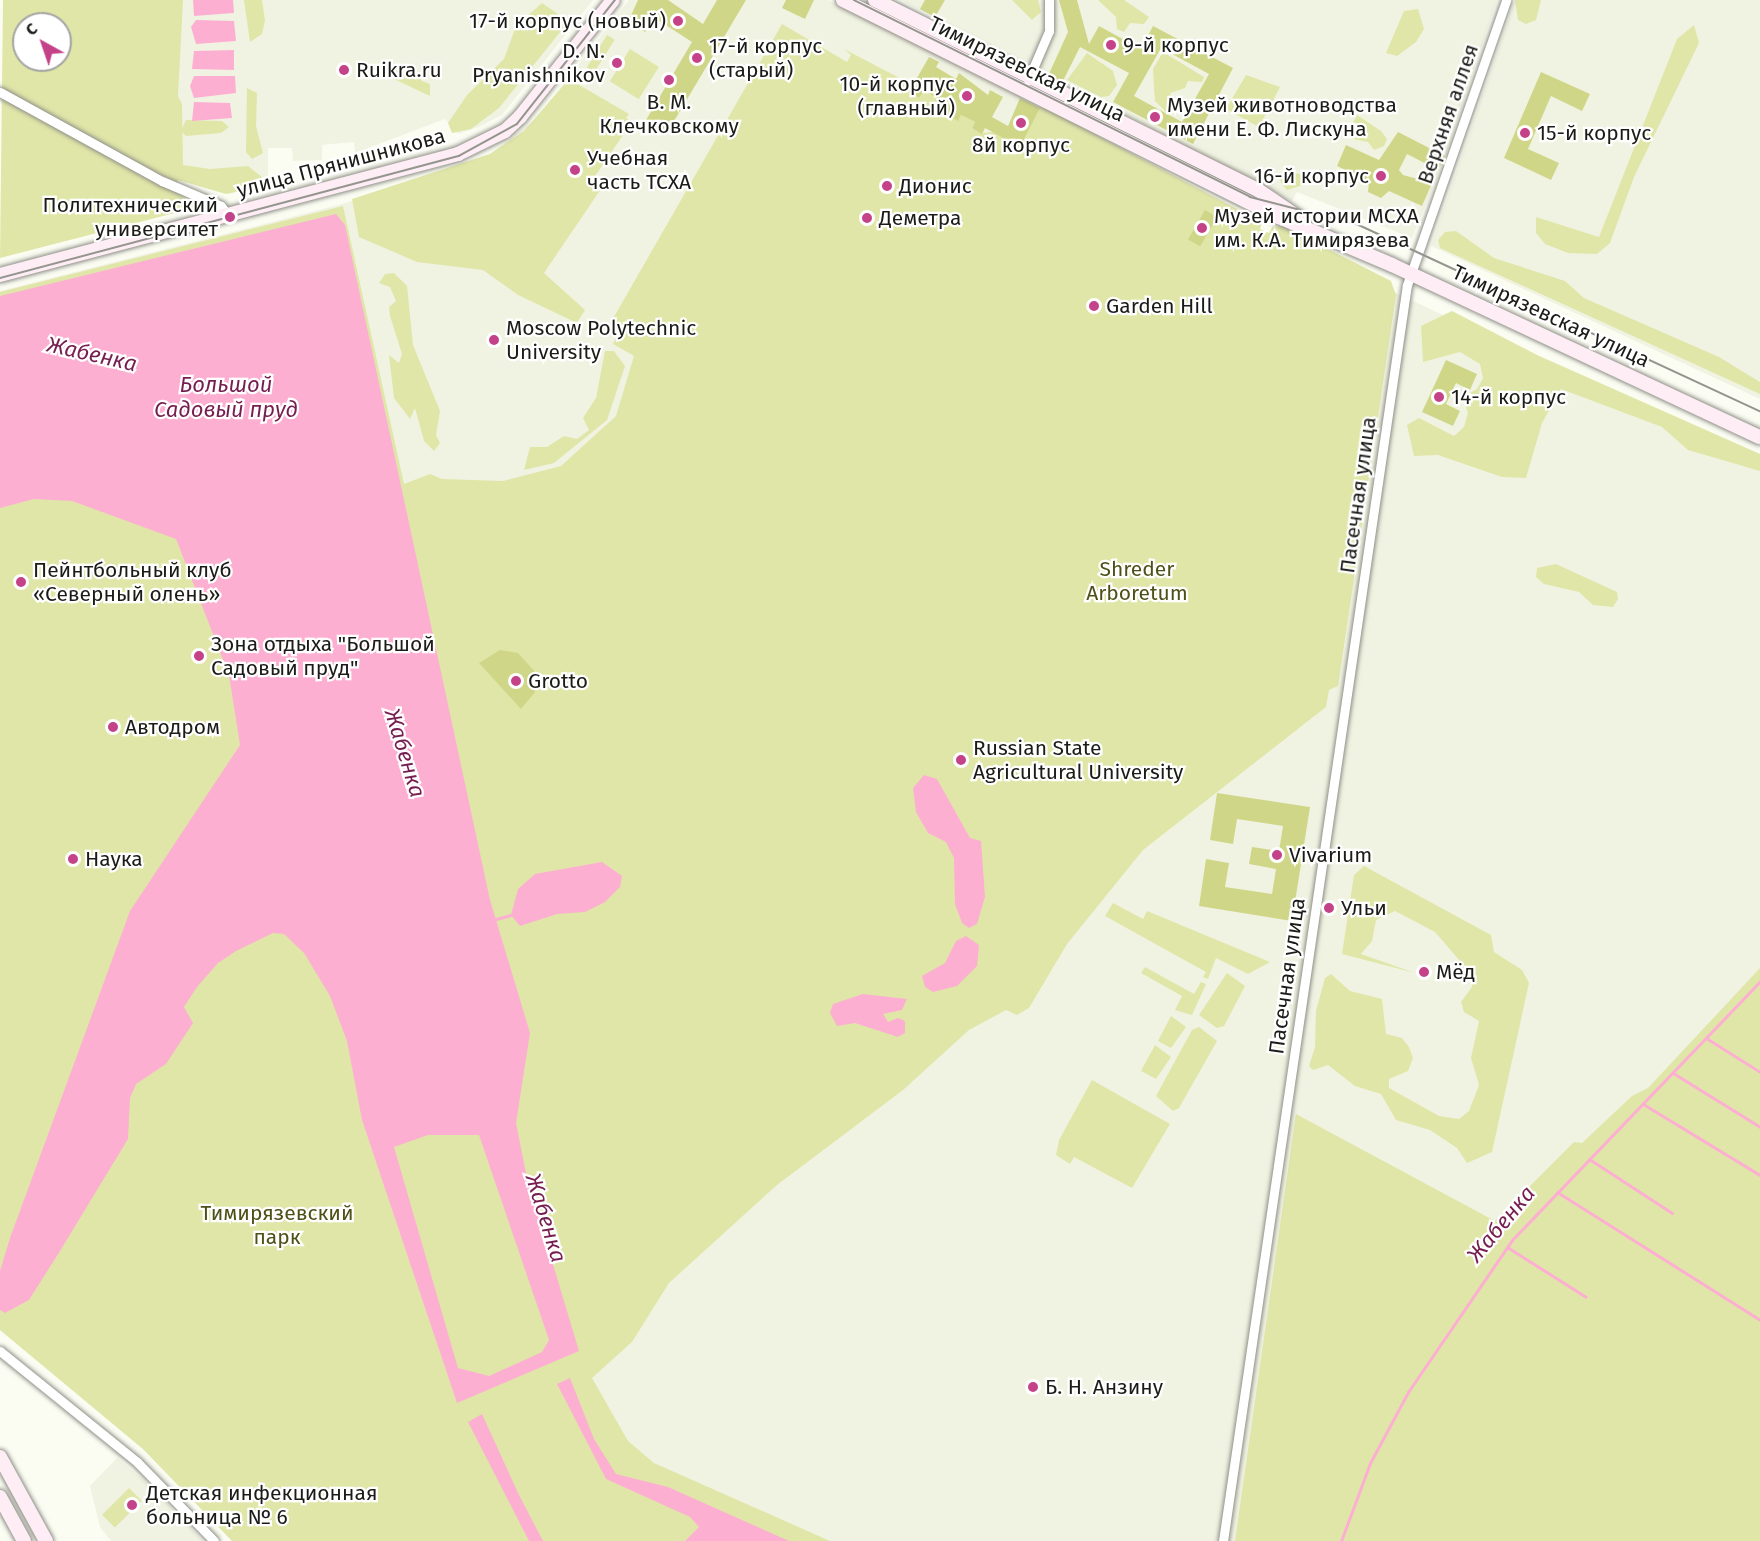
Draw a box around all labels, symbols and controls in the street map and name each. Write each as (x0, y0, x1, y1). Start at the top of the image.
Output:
place label: 17-й корпус (новый) (469, 8, 666, 34)
street label: Тимирязевская улица (925, 11, 1129, 127)
north arrow (12, 12, 72, 72)
marker: 17-й корпус (новый) (671, 14, 685, 28)
text: С (22, 19, 41, 40)
place label: 9-й корпус (1123, 32, 1229, 58)
place label: 17-й корпус (старый) (709, 33, 822, 83)
place label: D. N. Pryanishnikov (472, 38, 605, 88)
marker: 9-й корпус (1104, 38, 1118, 52)
street label: Верхняя аллея (1412, 41, 1484, 187)
marker: 17-й корпус (старый) (690, 51, 704, 65)
marker: D. N. Pryanishnikov (610, 56, 624, 70)
place label: Ruikra.ru (356, 57, 442, 83)
marker: Ruikra.ru (337, 63, 351, 77)
place label: 10-й корпус (главный) (839, 71, 955, 121)
marker: В. М. Клечковскому (662, 73, 676, 87)
place label: В. М. Клечковскому (599, 89, 739, 139)
marker: 10-й корпус (главный) (960, 89, 974, 103)
place label: Музей животноводства имени Е. Ф. Лискуна (1167, 92, 1397, 142)
marker: Музей животноводства имени Е. Ф. Лискуна (1148, 110, 1162, 124)
marker: 8й корпус (1014, 116, 1028, 130)
place label: 15-й корпус (1537, 120, 1651, 146)
street label: улица Прянишникова (234, 123, 448, 203)
marker: 15-й корпус (1518, 126, 1532, 140)
place label: 8й корпус (972, 132, 1070, 158)
place label: Учебная часть ТСХА (587, 145, 691, 195)
marker: Учебная часть ТСХА (568, 163, 582, 177)
place label: 16-й корпус (1254, 163, 1369, 189)
marker: 16-й корпус (1374, 169, 1388, 183)
place label: Дионис (899, 173, 972, 199)
marker: Дионис (880, 179, 894, 193)
place label: Политехнический университет (42, 192, 218, 242)
place label: Музей истории МСХА им. К.А. Тимирязева (1214, 203, 1419, 253)
place label: Деметра (879, 205, 961, 231)
marker: Политехнический университет (223, 210, 237, 224)
marker: Деметра (860, 211, 874, 225)
marker: Музей истории МСХА им. К.А. Тимирязева (1195, 221, 1209, 235)
street label: Тимирязевская улица (1448, 259, 1654, 373)
place label: Garden Hill (1106, 293, 1213, 319)
marker: Garden Hill (1087, 299, 1101, 313)
place label: Moscow Polytechnic University (506, 315, 696, 365)
water label: Жабенка (45, 331, 139, 377)
marker: Moscow Polytechnic University (487, 333, 501, 347)
water label: Большой Садовый пруд (154, 371, 298, 422)
place label: 14-й корпус (1451, 384, 1566, 410)
marker: 14-й корпус (1432, 390, 1446, 404)
street label: Пасечная улица (1335, 415, 1381, 575)
park label: Shreder Arboretum (1086, 556, 1188, 606)
place label: Пейнтбольный клуб «Северный олень» (33, 557, 232, 607)
marker: Пейнтбольный клуб «Северный олень» (14, 575, 28, 589)
place label: Зона отдыха "Большой Садовый пруд" (211, 631, 435, 681)
marker: Зона отдыха "Большой Садовый пруд" (192, 649, 206, 663)
place label: Grotto (528, 668, 588, 694)
marker: Grotto (509, 674, 523, 688)
water label: Жабенка (379, 705, 431, 801)
place label: Автодром (125, 714, 220, 740)
marker: Автодром (106, 720, 120, 734)
place label: Russian State Agricultural University (973, 735, 1183, 785)
marker: Russian State Agricultural University (954, 753, 968, 767)
place label: Vivarium (1289, 842, 1372, 868)
place label: Наука (85, 846, 143, 872)
marker: Vivarium (1270, 848, 1284, 862)
marker: Наука (66, 852, 80, 866)
place label: Ульи (1341, 895, 1387, 921)
street label: Пасечная улица (1264, 896, 1310, 1056)
marker: Ульи (1322, 901, 1336, 915)
place label: Мёд (1436, 959, 1475, 985)
marker: Мёд (1417, 965, 1431, 979)
water label: Жабенка (520, 1170, 572, 1266)
water label: Жабенка (1462, 1181, 1540, 1267)
park label: Тимирязевский парк (200, 1200, 354, 1250)
place label: Б. Н. Анзину (1045, 1374, 1163, 1400)
marker: Б. Н. Анзину (1026, 1380, 1040, 1394)
place label: Детская инфекционная больница № 6 (146, 1480, 377, 1530)
marker: Детская инфекционная больница № 6 (123, 1496, 141, 1514)

